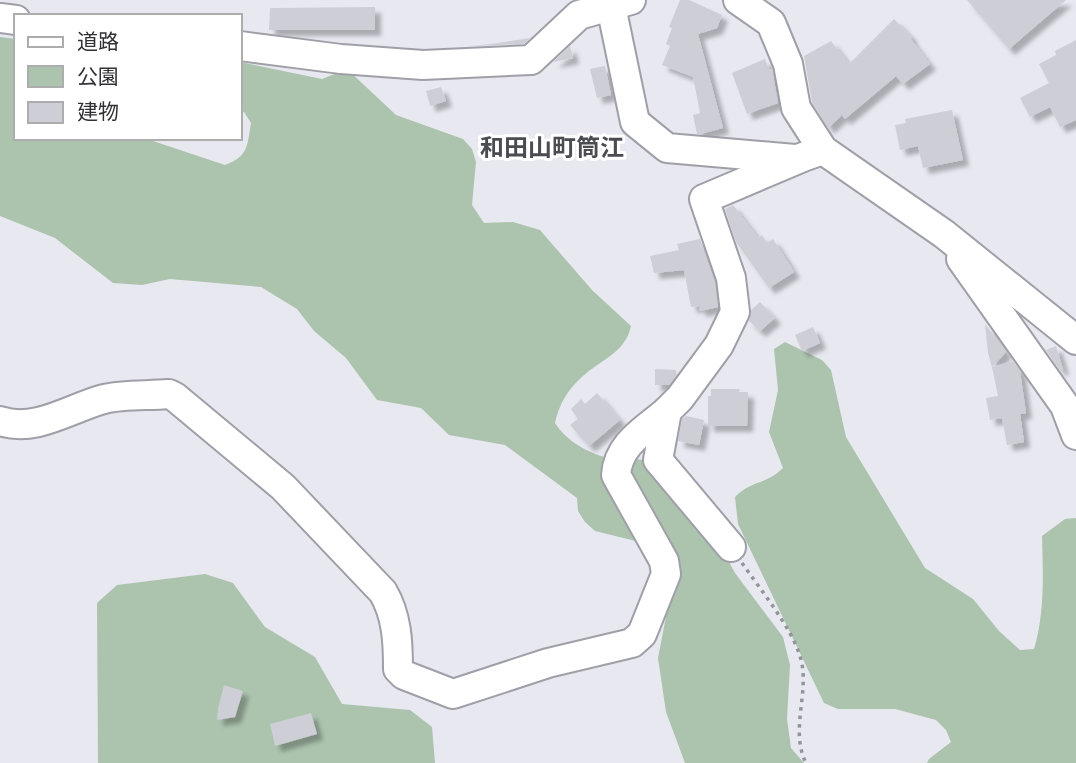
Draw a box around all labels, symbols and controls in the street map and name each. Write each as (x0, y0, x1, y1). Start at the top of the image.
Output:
legend (14, 14, 242, 140)
text: 道路 (77, 27, 119, 57)
text: 公園 (77, 62, 119, 92)
text: 建物 (77, 97, 119, 127)
district label: 和田山町筒江 (480, 131, 624, 166)

